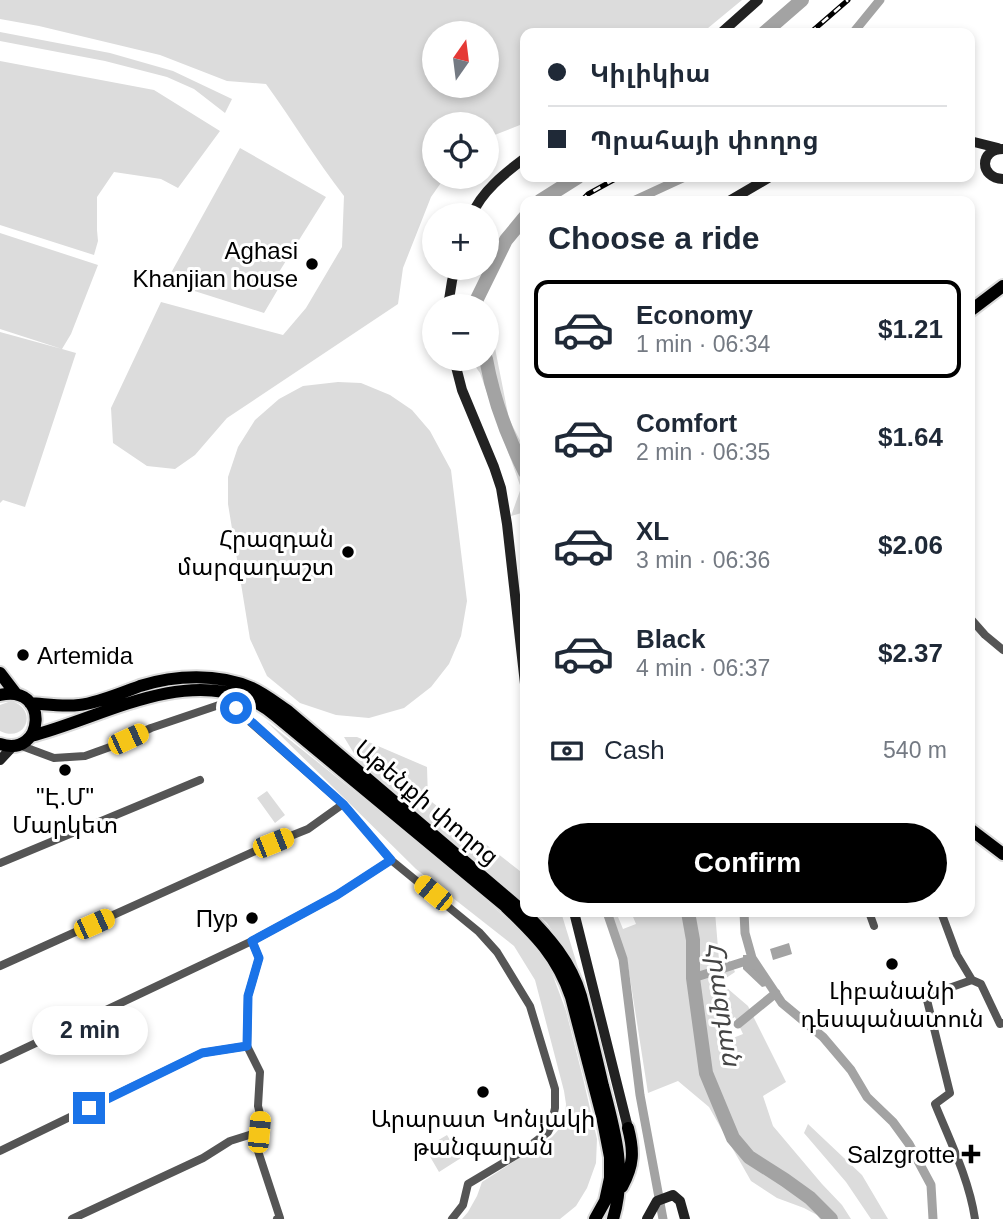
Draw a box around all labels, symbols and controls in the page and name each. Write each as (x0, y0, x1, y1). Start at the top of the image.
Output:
north arrow (422, 21, 499, 98)
map controls (422, 21, 499, 371)
text: Կիլիկիա (590, 58, 710, 88)
button: locate (422, 112, 499, 189)
text: Պրահայի փողոց (590, 125, 819, 155)
button: + (422, 203, 499, 280)
text: Choose a ride (548, 220, 760, 256)
place label: Aghasi Khanjian house (133, 237, 298, 292)
marker: Aghasi Khanjian house (304, 256, 320, 272)
button: − (422, 294, 499, 371)
icon: car (552, 298, 615, 361)
text: Economy (636, 300, 753, 330)
text: $1.21 (878, 314, 943, 344)
text: 1 min · 06:34 (636, 331, 770, 357)
icon: car (552, 406, 615, 469)
text: Comfort (636, 408, 737, 438)
text: $1.64 (878, 422, 943, 452)
text: 2 min · 06:35 (636, 439, 770, 465)
icon: car (552, 514, 615, 577)
text: XL (636, 516, 669, 546)
place label: Հրազդան մարզադաշտ (177, 525, 334, 581)
text: $2.06 (878, 530, 943, 560)
marker: Հրազդան մարզադաշտ (340, 544, 356, 560)
text: 3 min · 06:36 (636, 547, 770, 573)
icon: car (552, 622, 615, 685)
text: Black (636, 624, 705, 654)
text: $2.37 (878, 638, 943, 668)
place label: Artemida (37, 642, 134, 669)
marker: Artemida (15, 647, 31, 663)
text: 4 min · 06:37 (636, 655, 770, 681)
route start (220, 692, 252, 724)
car (105, 721, 152, 757)
icon: cash (548, 732, 586, 770)
street label: Աթենքի փողոց (349, 734, 504, 871)
text: Cash (604, 735, 665, 765)
text: 540 m (883, 737, 947, 763)
marker: "Է.Մ" Մարկետ (57, 762, 73, 778)
place label: "Է.Մ" Մարկետ (12, 783, 118, 839)
button: Confirm (548, 823, 947, 903)
car (250, 825, 297, 861)
car (411, 872, 456, 914)
place label: Пур (196, 905, 238, 932)
car (71, 906, 118, 942)
marker: Пур (244, 910, 260, 926)
water label: Հրազդան (699, 940, 748, 1069)
marker: Լիբանանի դեսպանատուն (884, 956, 900, 972)
place label: Լիբանանի դեսպանատուն (800, 977, 984, 1033)
callout: 2 min (31, 1006, 147, 1056)
text: 2 min (60, 1017, 120, 1043)
marker: Արարատ Կոնյակի թանգարան (475, 1084, 491, 1100)
route end (73, 1092, 105, 1124)
place label: Արարատ Կոնյակի թանգարան (371, 1105, 595, 1161)
car (247, 1110, 272, 1154)
place label: Salzgrotte (847, 1141, 955, 1168)
marker: Salzgrotte (961, 1144, 981, 1164)

